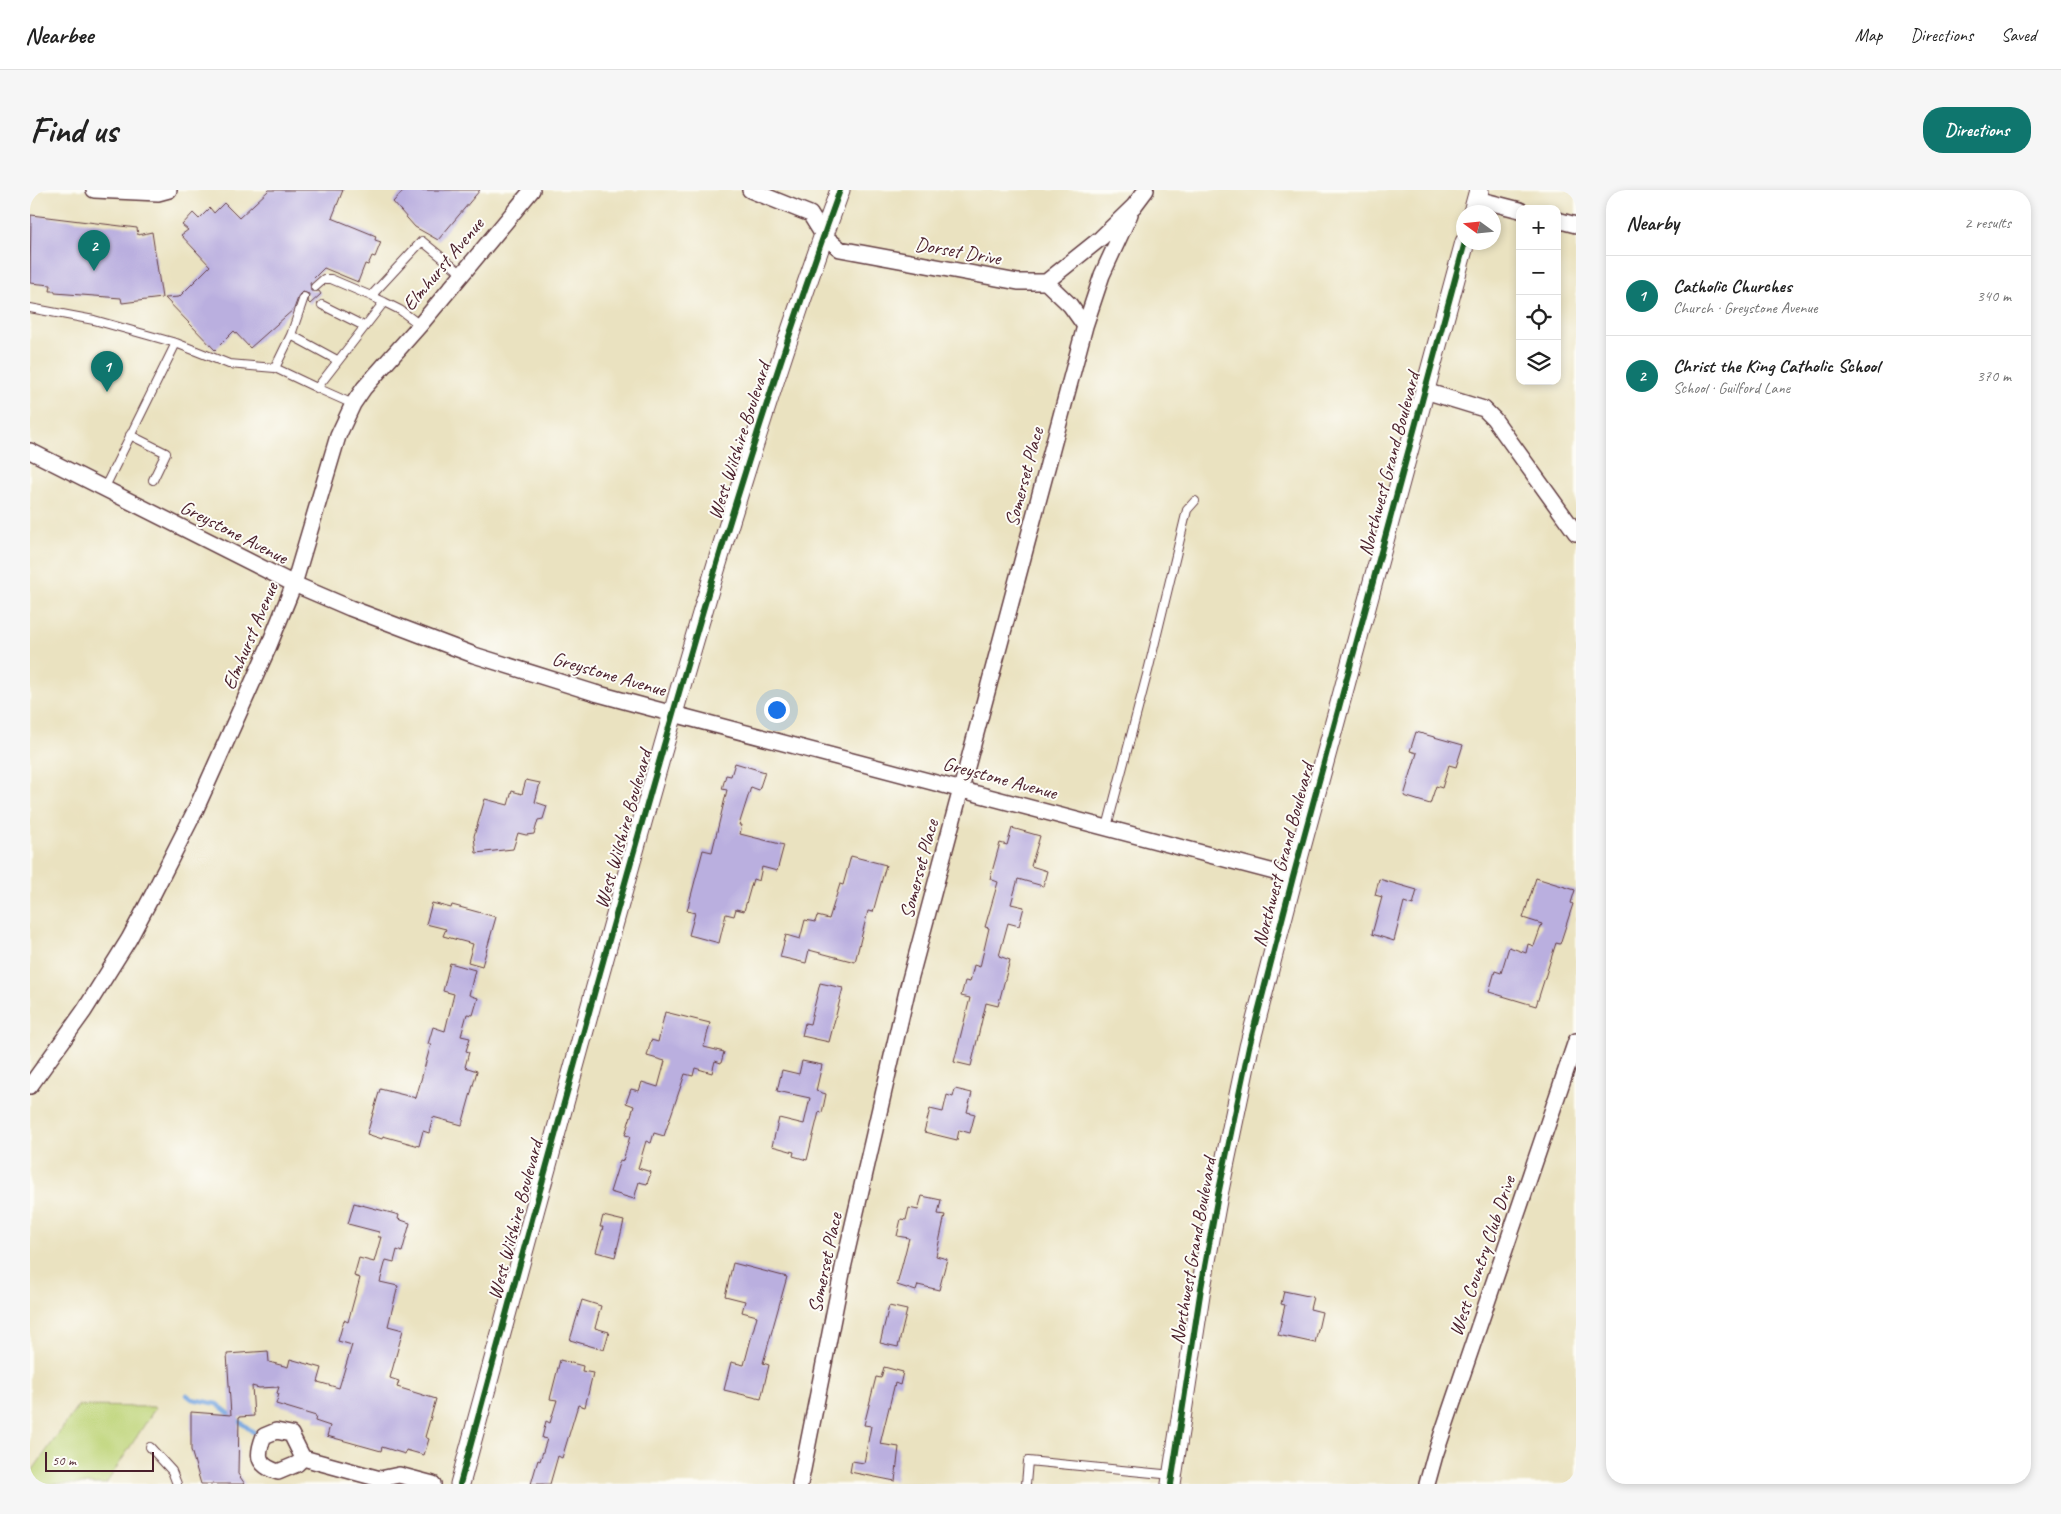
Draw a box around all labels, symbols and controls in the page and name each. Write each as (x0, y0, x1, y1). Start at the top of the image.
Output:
text: Nearbee (25, 20, 93, 50)
text: Map (1855, 24, 1882, 46)
text: Directions (1910, 24, 1973, 46)
text: Saved (2001, 24, 2036, 46)
button: Directions (1923, 107, 2031, 153)
text: Find us (30, 108, 117, 153)
north arrow (1456, 205, 1501, 250)
map controls (1516, 205, 1561, 385)
button: + (1516, 205, 1561, 250)
text: Nearby (1626, 210, 1679, 236)
street label: Elmhurst Avenue (397, 211, 490, 316)
text: 2 results (1964, 213, 2011, 233)
pin: 2 (78, 230, 110, 271)
street label: Dorset Drive (913, 231, 1004, 271)
button: − (1516, 250, 1561, 295)
text: Catholic Churches (1673, 274, 1792, 298)
text: 1 (1638, 286, 1646, 306)
text: 340 m (1977, 286, 2011, 306)
button: locate (1516, 295, 1561, 340)
text: Church · Greystone Avenue (1673, 298, 1818, 318)
button: layers (1516, 340, 1561, 385)
pin: 1 (91, 351, 123, 392)
text: Christ the King Catholic School (1673, 354, 1880, 378)
street label: West Wilshire Boulevard (702, 356, 777, 523)
text: 2 (1638, 366, 1646, 386)
text: 370 m (1977, 366, 2011, 386)
street label: Northwest Grand Boulevard (1352, 367, 1426, 558)
text: School · Guilford Lane (1673, 378, 1790, 398)
street label: Somerset Place (999, 423, 1050, 529)
street label: Greystone Avenue (176, 494, 293, 570)
street label: Elmhurst Avenue (216, 577, 284, 693)
street label: Greystone Avenue (549, 646, 670, 703)
your location (764, 697, 790, 723)
street label: West Wilshire Boulevard (588, 744, 658, 911)
street label: Greystone Avenue (940, 751, 1061, 806)
street label: Northwest Grand Boulevard (1246, 758, 1320, 949)
street label: Somerset Place (894, 815, 945, 921)
street label: West Wilshire Boulevard (482, 1135, 549, 1302)
street label: Northwest Grand Boulevard (1164, 1153, 1222, 1346)
street label: West Country Club Drive (1443, 1171, 1522, 1339)
street label: Somerset Place (802, 1209, 848, 1315)
scale bar (45, 1449, 154, 1472)
text: 50 m (52, 1452, 76, 1469)

